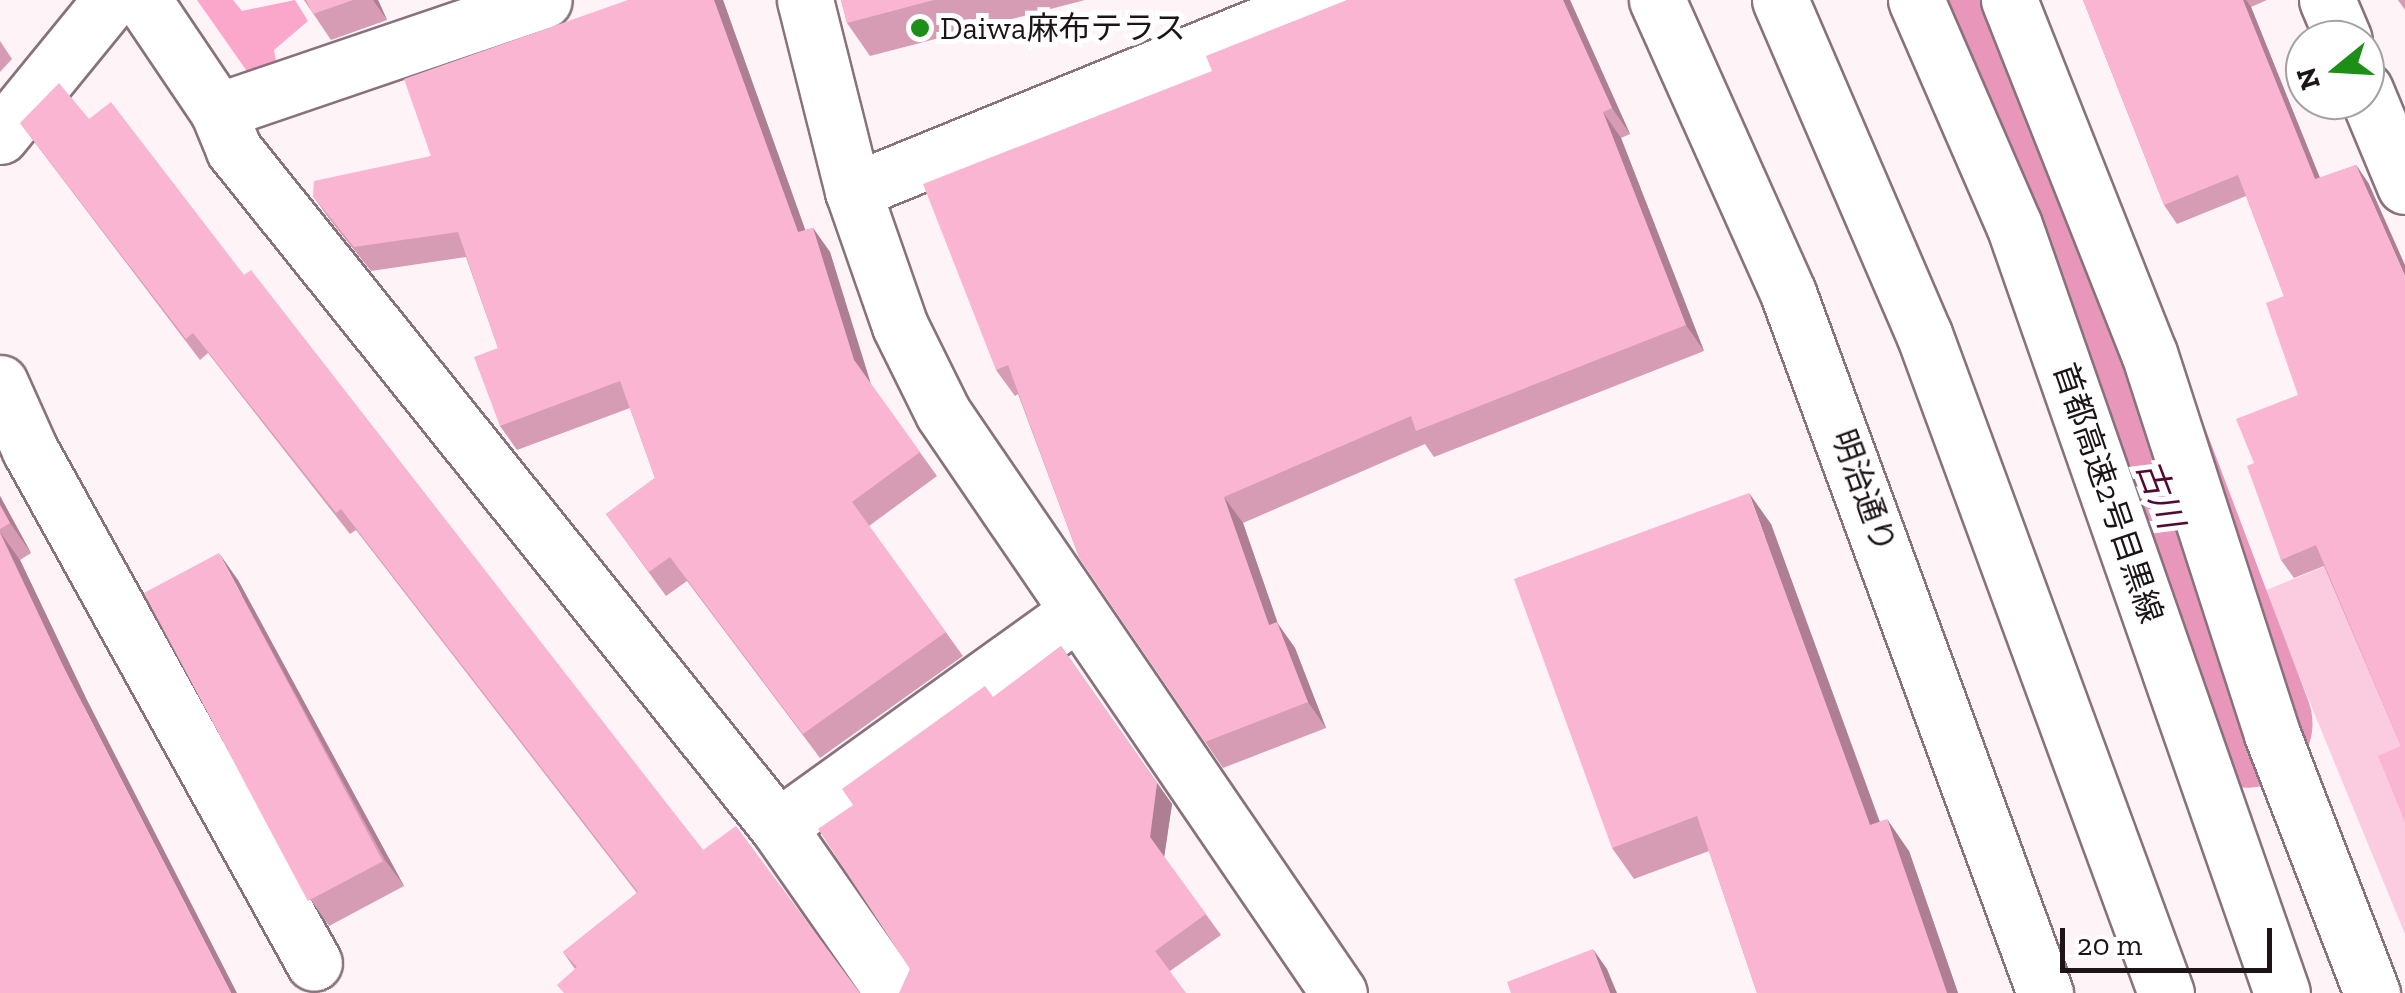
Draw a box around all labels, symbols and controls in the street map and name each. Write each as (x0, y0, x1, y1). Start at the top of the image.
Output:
place label: Daiwa麻布テラス (940, 9, 1186, 47)
marker: Daiwa麻布テラス (909, 17, 931, 39)
north arrow (2285, 20, 2385, 120)
text: N (2289, 64, 2327, 94)
street label: 首都高速2号目黒線 (2045, 358, 2171, 628)
street label: 明治通り (1824, 424, 1904, 558)
water label: 古川 (2128, 454, 2192, 534)
scale bar (2065, 908, 2278, 970)
text: 20 m (2077, 927, 2142, 963)

